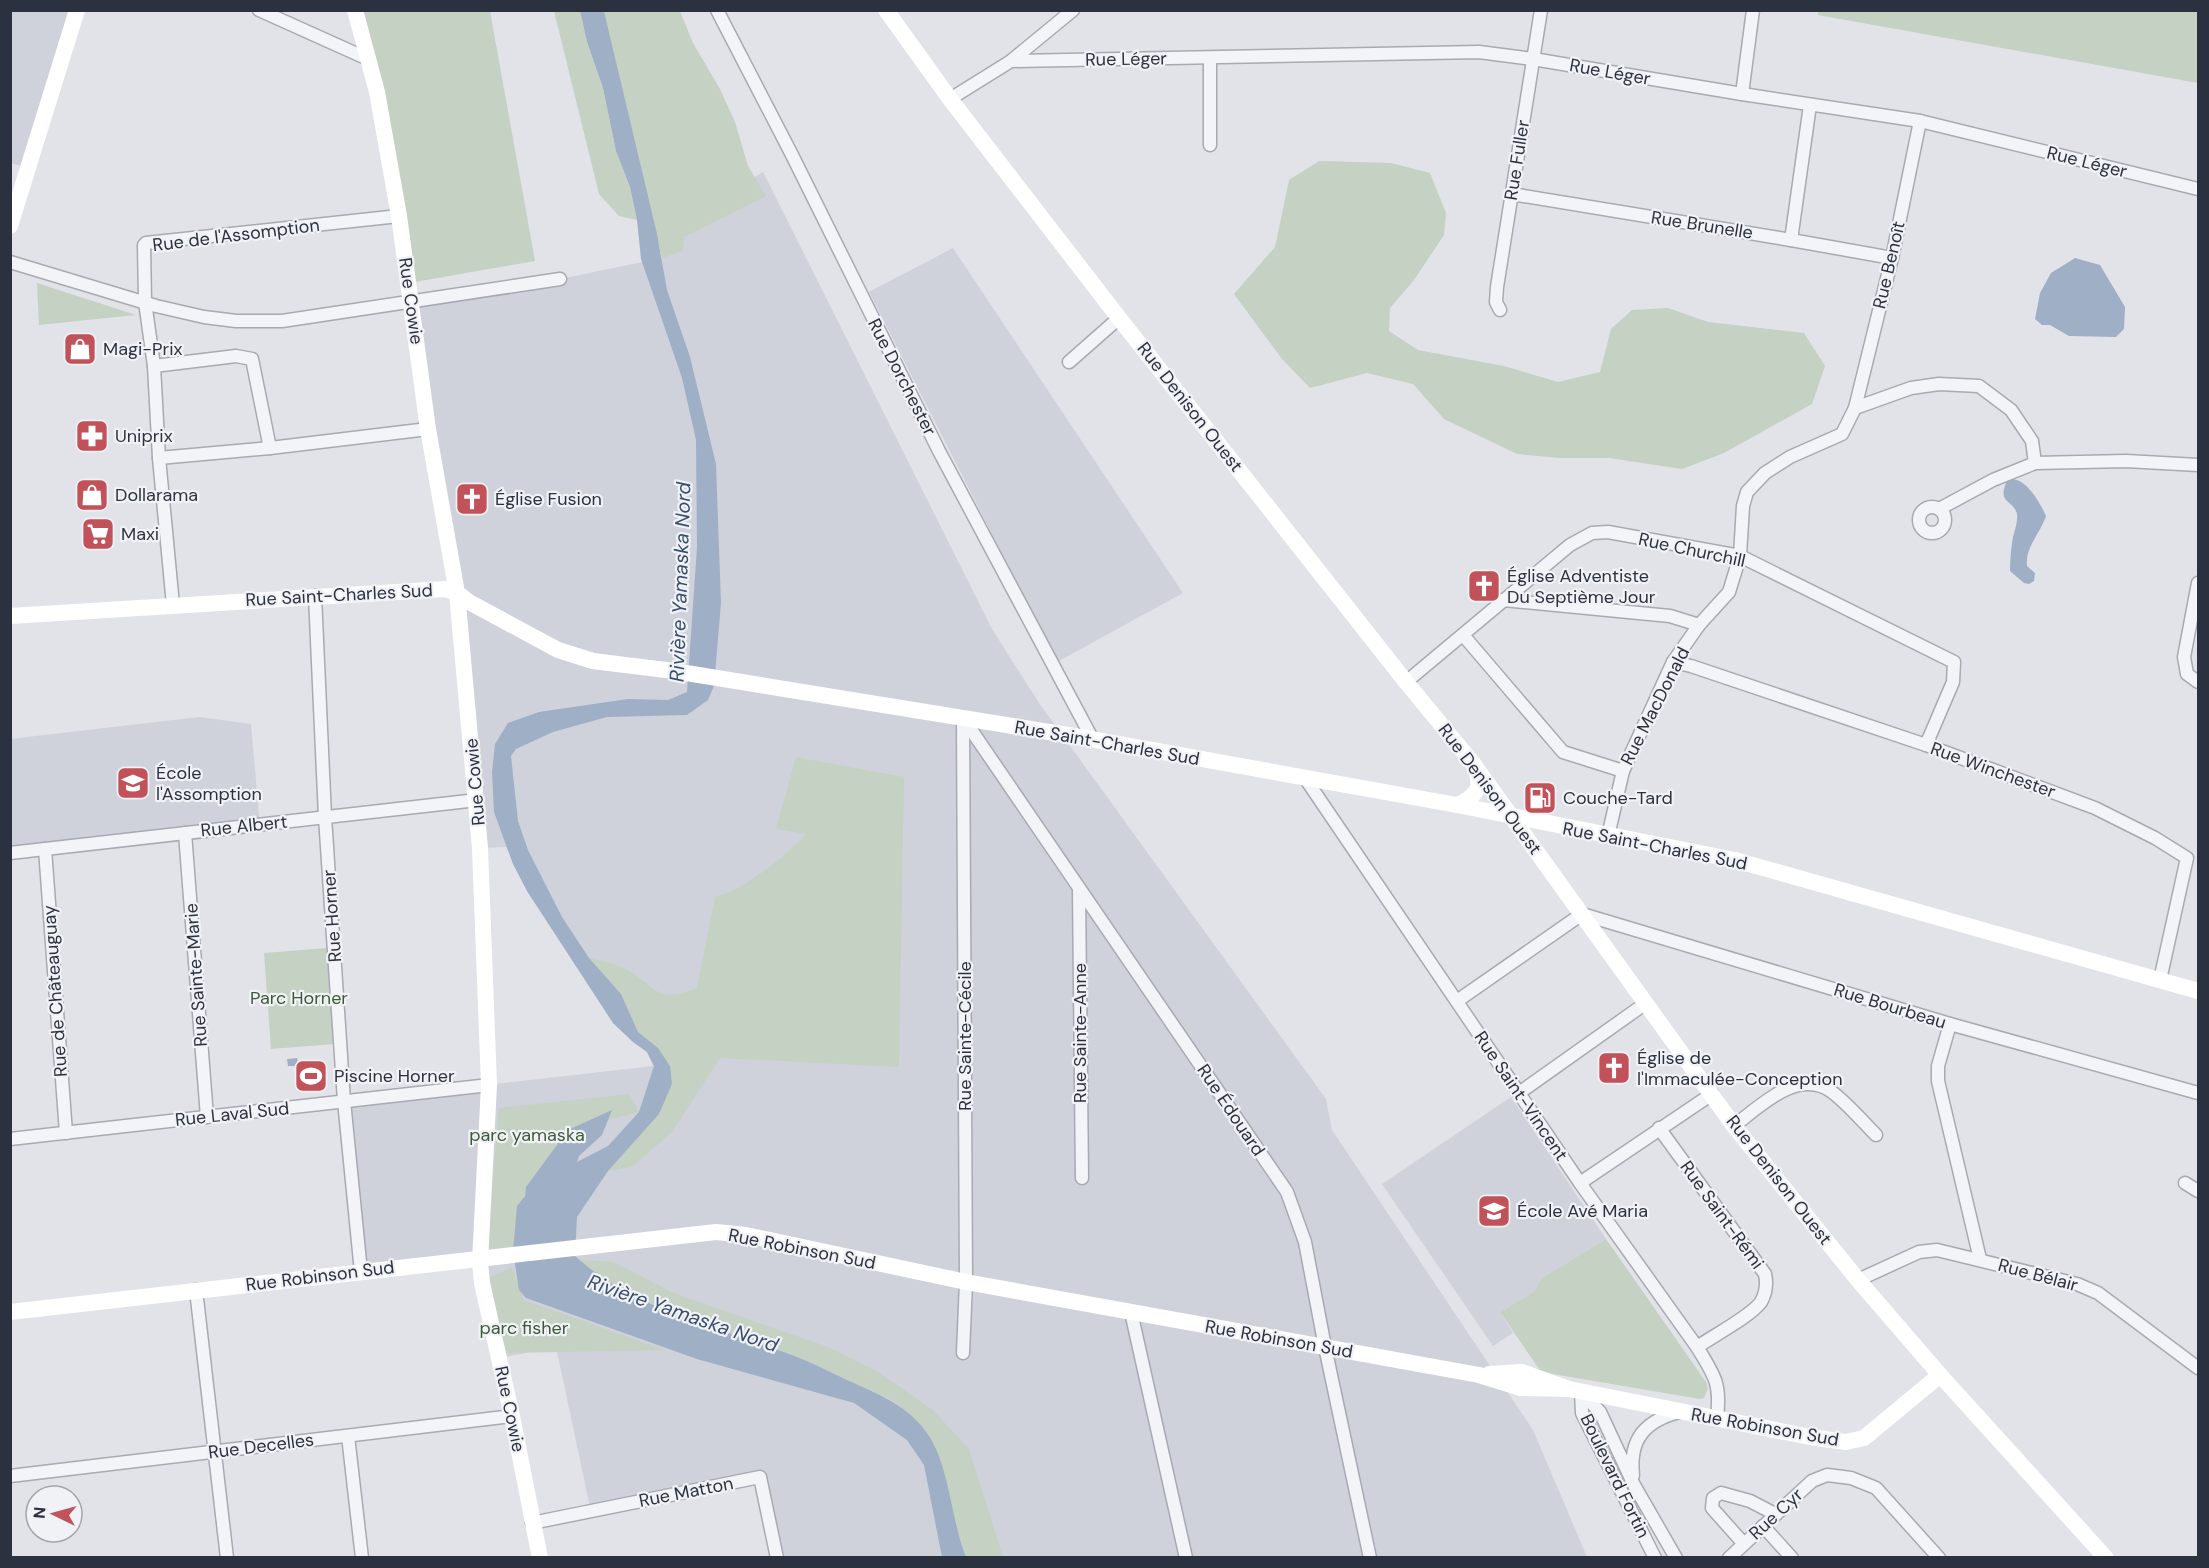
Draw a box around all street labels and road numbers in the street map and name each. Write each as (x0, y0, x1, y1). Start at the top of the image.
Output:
street label: Rue Léger (1085, 46, 1167, 72)
street label: Rue Léger (1568, 53, 1653, 91)
street label: Rue Fuller (1499, 118, 1535, 202)
street label: Rue Léger (2044, 140, 2130, 184)
street label: Rue Brunelle (1649, 205, 1755, 245)
street label: Rue de l'Assomption (151, 213, 321, 257)
street label: Rue Benoît (1867, 219, 1911, 311)
street label: Rue Cowie (393, 256, 429, 346)
street label: Rue Dorchester (862, 314, 942, 440)
street label: Rue Denison Ouest (1132, 337, 1248, 477)
street label: Rue Churchill (1636, 527, 1748, 573)
street label: Rue Saint-Charles Sud (245, 578, 433, 612)
street label: Rue MacDonald (1615, 643, 1695, 769)
street label: Rue Saint-Charles Sud (1013, 715, 1201, 771)
street label: Rue Denison Ouest (1433, 719, 1547, 859)
street label: Rue Winchester (1927, 736, 2059, 804)
street label: Rue Cowie (459, 737, 491, 827)
street label: Rue Albert (199, 810, 289, 842)
street label: Rue Saint-Charles Sud (1561, 816, 1749, 876)
street label: Rue Horner (317, 869, 347, 963)
street label: Rue Sainte-Marie (179, 902, 213, 1048)
street label: Rue de Châteauguay (37, 904, 73, 1078)
street label: Rue Sainte-Cécile (953, 961, 977, 1111)
street label: Rue Sainte-Anne (1068, 963, 1092, 1103)
street label: Rue Bourbeau (1831, 978, 1949, 1034)
street label: Rue Saint-Vincent (1469, 1026, 1573, 1166)
street label: Rue Édouard (1191, 1059, 1271, 1161)
street label: Rue Laval Sud (174, 1096, 290, 1132)
street label: Rue Denison Ouest (1721, 1110, 1837, 1250)
street label: Rue Saint-Rémi (1675, 1156, 1769, 1274)
street label: Rue Robinson Sud (726, 1223, 878, 1275)
street label: Rue Bélair (1995, 1253, 2081, 1297)
street label: Rue Robinson Sud (244, 1255, 396, 1297)
street label: Rue Robinson Sud (1203, 1314, 1355, 1364)
street label: Rue Cowie (489, 1364, 531, 1454)
street label: Rue Robinson Sud (1689, 1402, 1841, 1452)
street label: Boulevard Fortin (1575, 1410, 1655, 1542)
street label: Rue Decelles (207, 1428, 315, 1464)
street label: Rue Matton (637, 1471, 735, 1513)
street label: Rue Cyr (1744, 1483, 1808, 1545)

